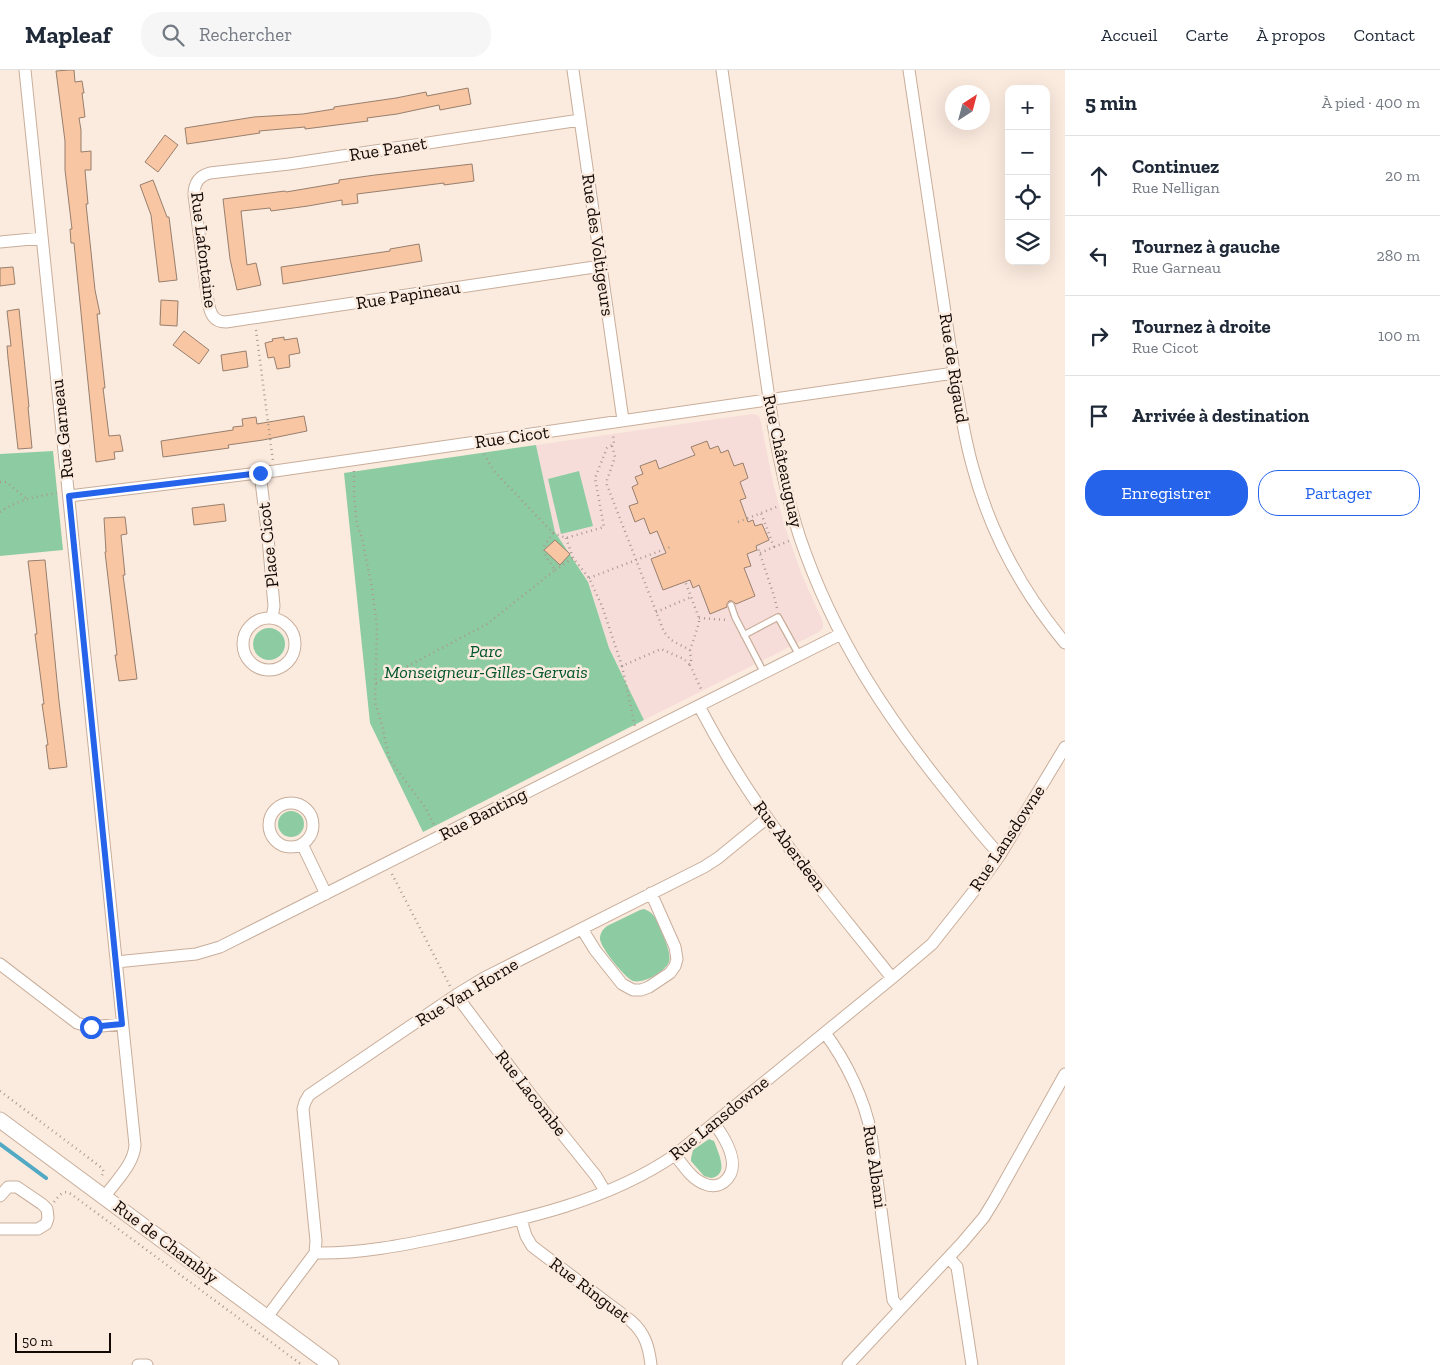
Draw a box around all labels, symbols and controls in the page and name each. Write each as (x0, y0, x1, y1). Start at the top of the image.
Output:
search box (141, 12, 491, 57)
text: Mapleaf (25, 20, 111, 49)
icon: search (159, 21, 187, 49)
text: Rechercher (199, 23, 292, 46)
text: Accueil (1101, 24, 1158, 46)
text: Carte (1186, 24, 1229, 46)
text: À propos (1257, 24, 1325, 46)
text: Contact (1353, 24, 1415, 46)
north arrow (945, 85, 990, 130)
map controls (1005, 85, 1050, 265)
button: + (1005, 85, 1050, 130)
text: 5 min (1085, 90, 1137, 115)
text: À pied · 400 m (1322, 93, 1420, 112)
button: − (1005, 130, 1050, 175)
street label: Rue Panet (348, 132, 429, 166)
text: Continuez (1132, 155, 1219, 178)
icon: ahead (1085, 162, 1113, 190)
text: 20 m (1385, 166, 1420, 185)
street label: Rue des Voltigeurs (577, 172, 619, 318)
button: locate (1005, 175, 1050, 220)
text: Rue Nelligan (1132, 178, 1220, 197)
street label: Rue Lafontaine (186, 191, 222, 309)
button: layers (1005, 220, 1050, 265)
text: Tournez à gauche (1132, 235, 1280, 258)
icon: left (1085, 242, 1113, 270)
text: 280 m (1376, 246, 1420, 265)
text: Rue Garneau (1132, 258, 1221, 277)
street label: Rue Papineau (354, 276, 462, 314)
street label: Rue de Rigaud (934, 312, 974, 425)
text: Tournez à droite (1132, 315, 1271, 338)
icon: right (1085, 322, 1113, 350)
text: 100 m (1378, 326, 1420, 345)
text: Rue Cicot (1132, 338, 1198, 357)
street label: Rue Garneau (46, 378, 78, 480)
street label: Rue Châteauguay (758, 392, 808, 530)
icon: arrive (1085, 402, 1113, 430)
text: Arrivée à destination (1132, 404, 1309, 427)
street label: Rue Cicot (474, 421, 551, 453)
route end (249, 462, 272, 485)
button: Enregistrer (1085, 470, 1248, 516)
button: Partager (1258, 470, 1420, 516)
street label: Place Cicot (253, 501, 283, 589)
park label: Parc Monseigneur-Gilles-Gervais (384, 640, 588, 683)
street label: Rue Lansdowne (965, 781, 1049, 895)
street label: Rue Banting (435, 782, 531, 845)
street label: Rue Aberdeen (749, 796, 832, 896)
street label: Rue Van Horne (412, 953, 522, 1031)
route start (80, 1016, 103, 1039)
street label: Rue Lacombe (490, 1045, 572, 1141)
street label: Rue Lansdowne (665, 1071, 773, 1165)
street label: Rue Albani (858, 1124, 892, 1210)
street label: Rue de Chambly (109, 1195, 223, 1289)
street label: Rue Ringuet (545, 1253, 635, 1328)
scale bar (15, 1330, 111, 1353)
text: 50 m (22, 1333, 53, 1350)

